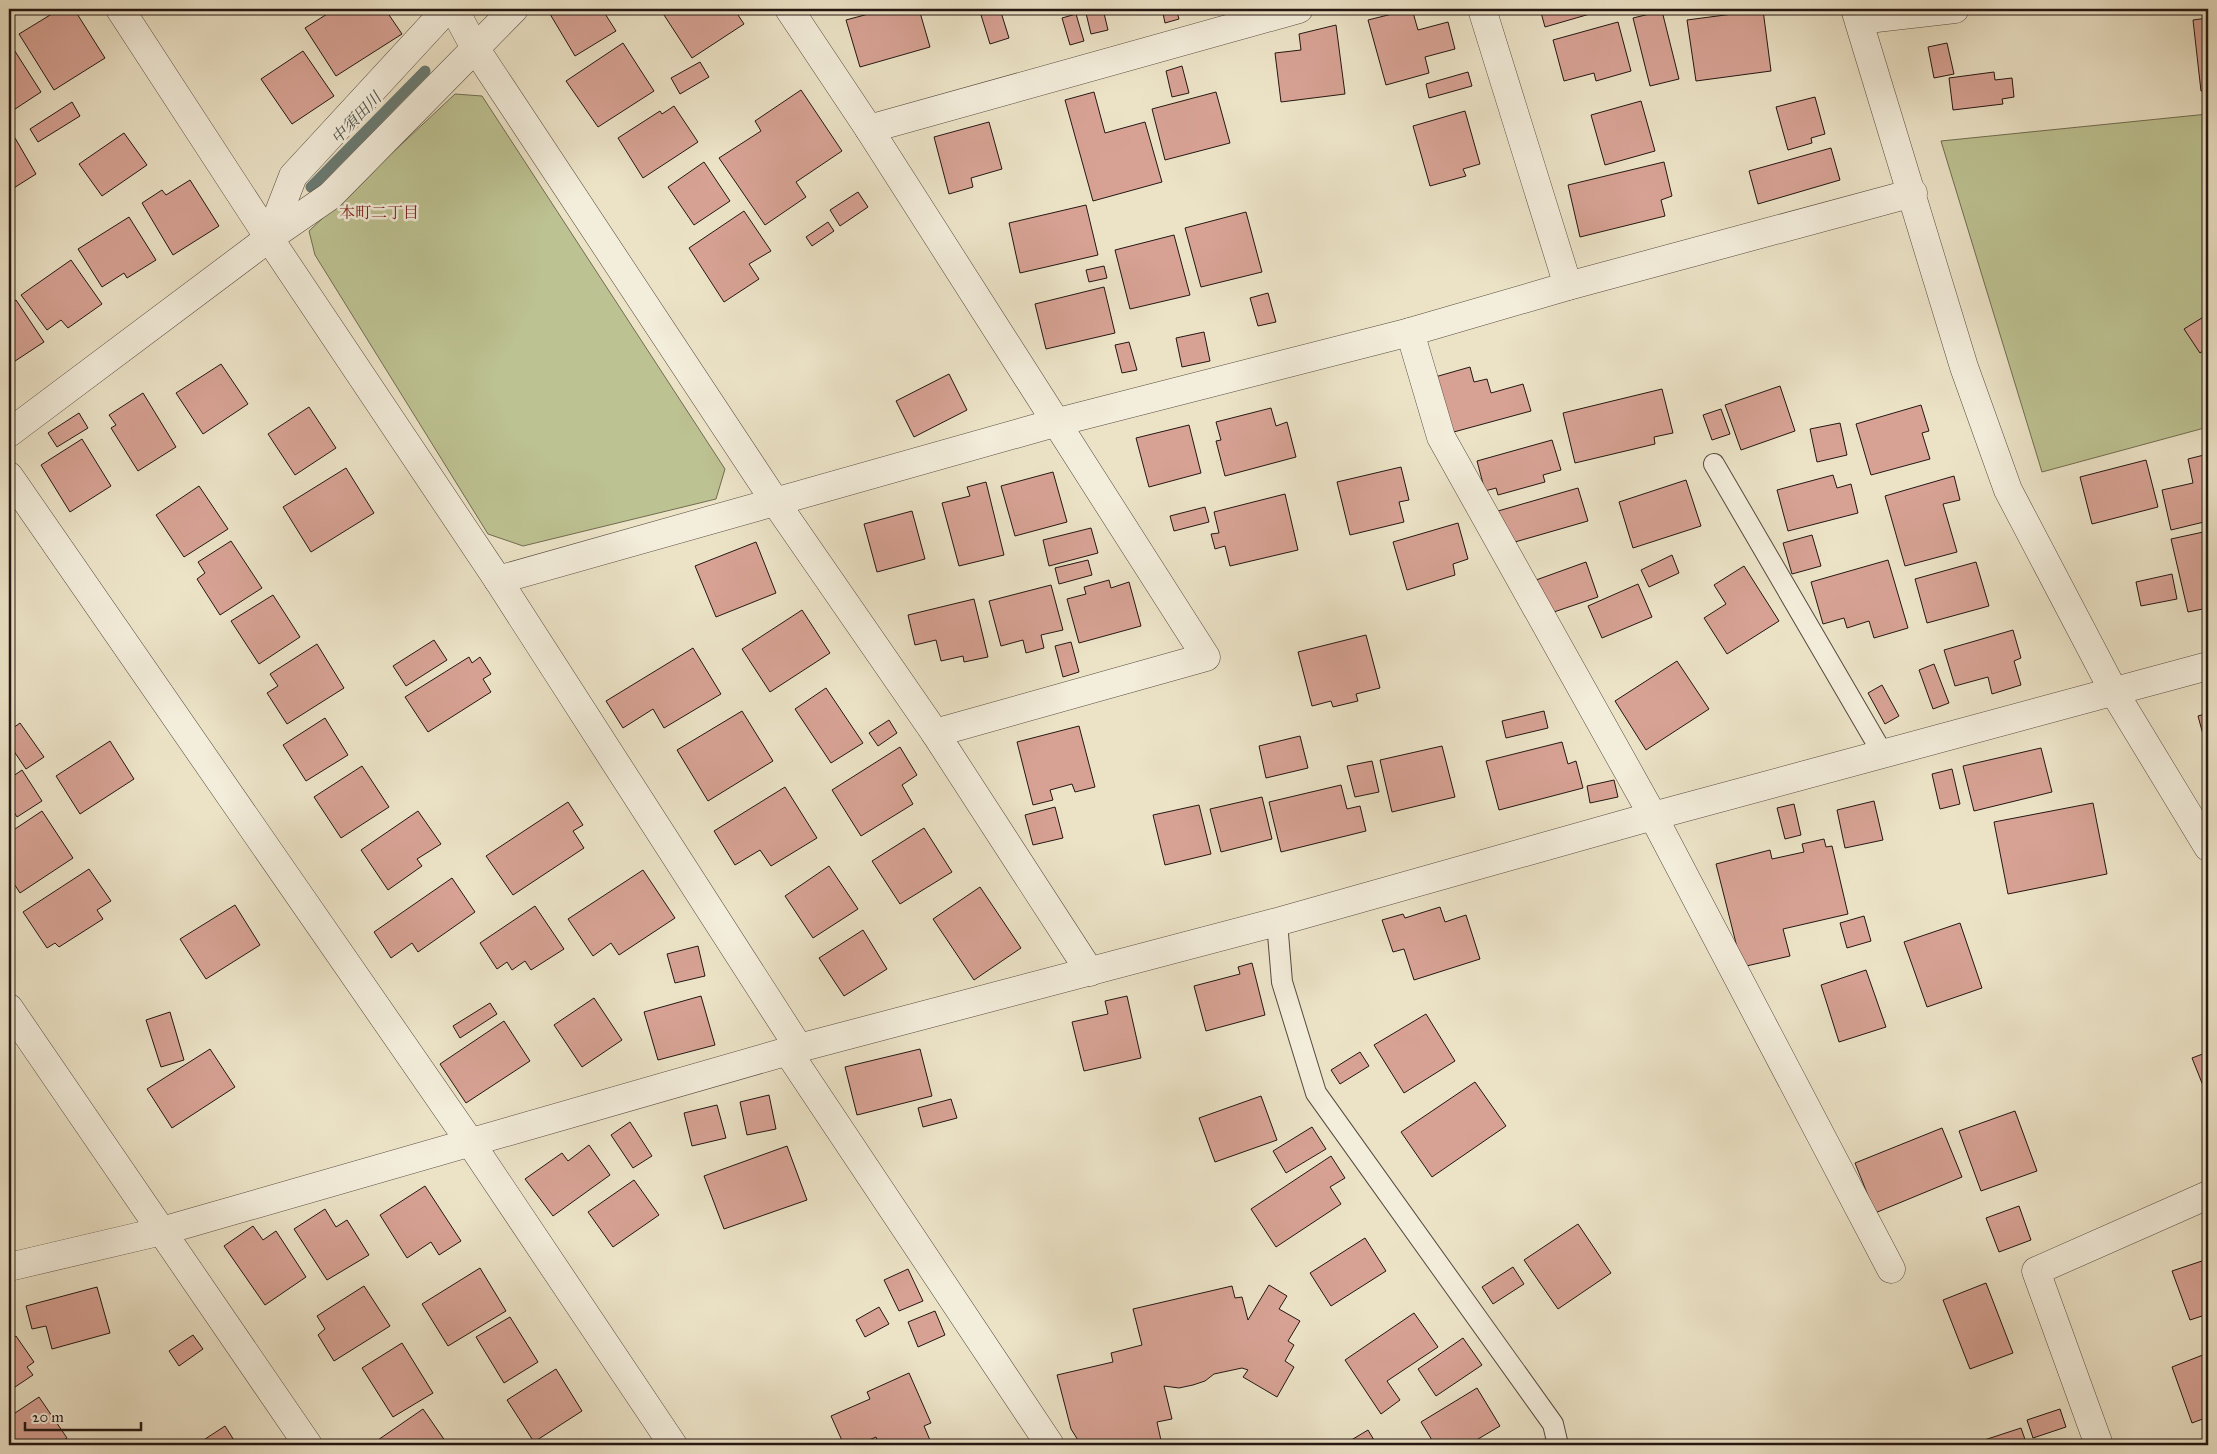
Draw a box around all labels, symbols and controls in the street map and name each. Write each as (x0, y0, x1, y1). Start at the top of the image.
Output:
water label: 中須田川 (327, 87, 386, 148)
district label: 本町二丁目 (339, 203, 419, 222)
scale bar (25, 1399, 141, 1431)
text: 20 m (32, 1408, 64, 1426)

